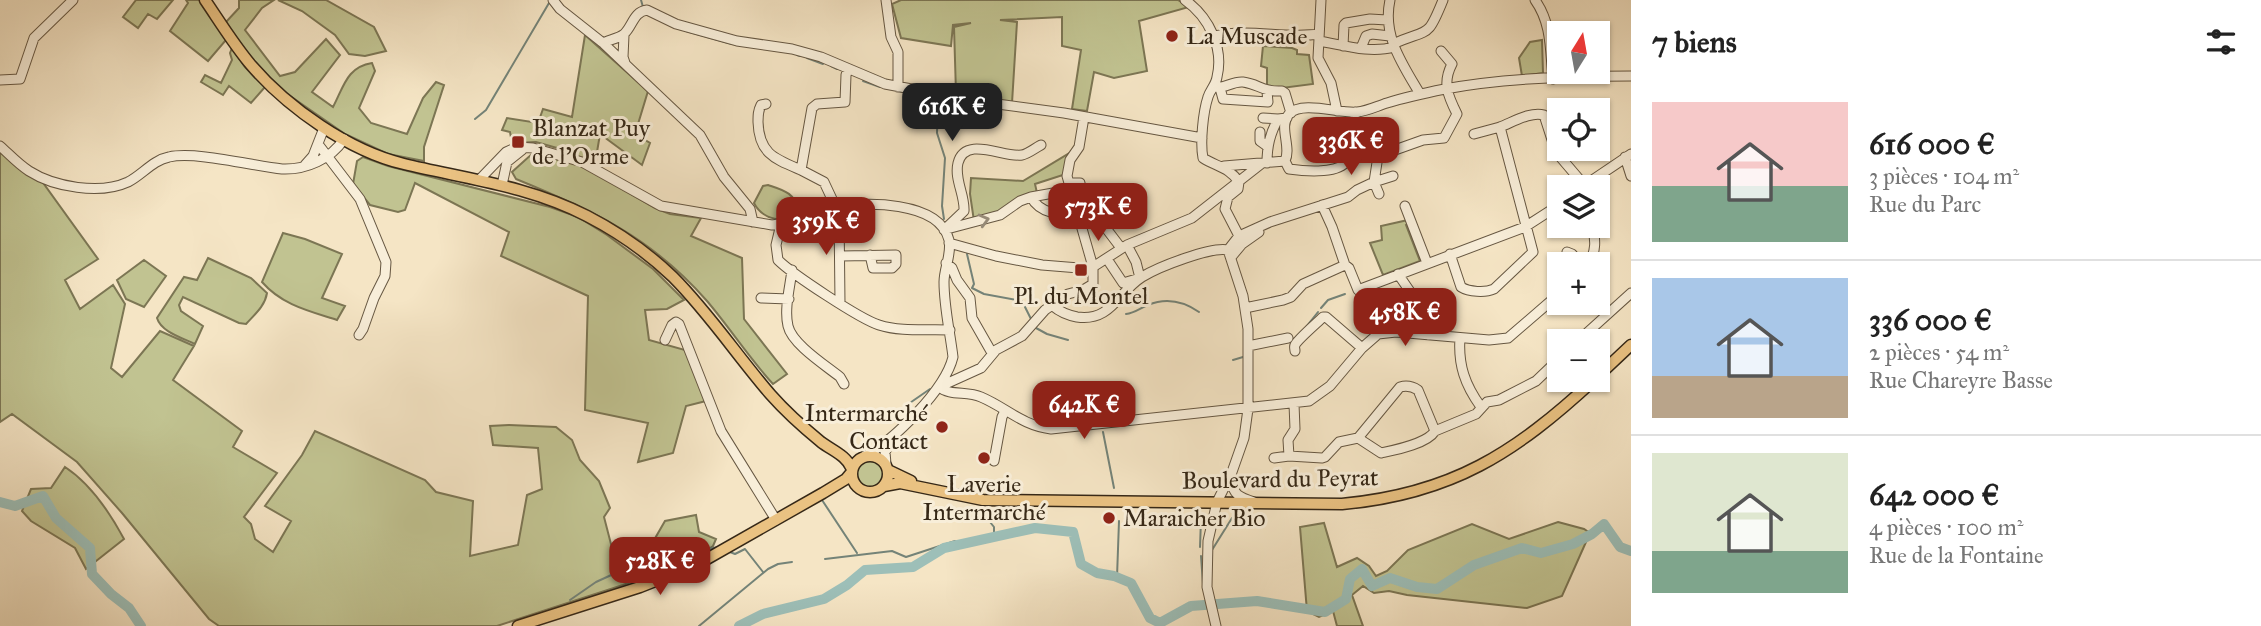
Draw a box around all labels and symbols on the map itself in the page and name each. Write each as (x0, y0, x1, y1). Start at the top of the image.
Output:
place label: La Muscade (1186, 21, 1307, 51)
north arrow (1547, 21, 1610, 84)
marker: La Muscade (1164, 28, 1180, 44)
pin: 616K € (895, 83, 1009, 143)
place label: Blanzat Puy de l'Orme (532, 113, 651, 171)
pin: 336K € (1294, 118, 1408, 177)
marker: Blanzat Puy de l'Orme (510, 134, 526, 150)
pin: 573K € (1041, 184, 1155, 243)
pin: 359K € (769, 198, 883, 257)
one-way arrow (977, 213, 989, 228)
marker: Pl. du Montel (1073, 262, 1089, 278)
place label: Pl. du Montel (1014, 281, 1149, 311)
pin: 458K € (1348, 288, 1462, 348)
pin: 642K € (1027, 382, 1141, 441)
place label: Intermarché Contact (805, 398, 928, 456)
marker: Intermarché Contact (934, 419, 950, 435)
marker: Laverie Intermarché (976, 450, 992, 466)
street label: Boulevard du Peyrat (1181, 462, 1379, 496)
place label: Laverie Intermarché (922, 469, 1046, 527)
place label: Maraicher Bio (1123, 503, 1266, 533)
marker: Maraicher Bio (1101, 510, 1117, 526)
pin: 528K € (603, 538, 717, 597)

